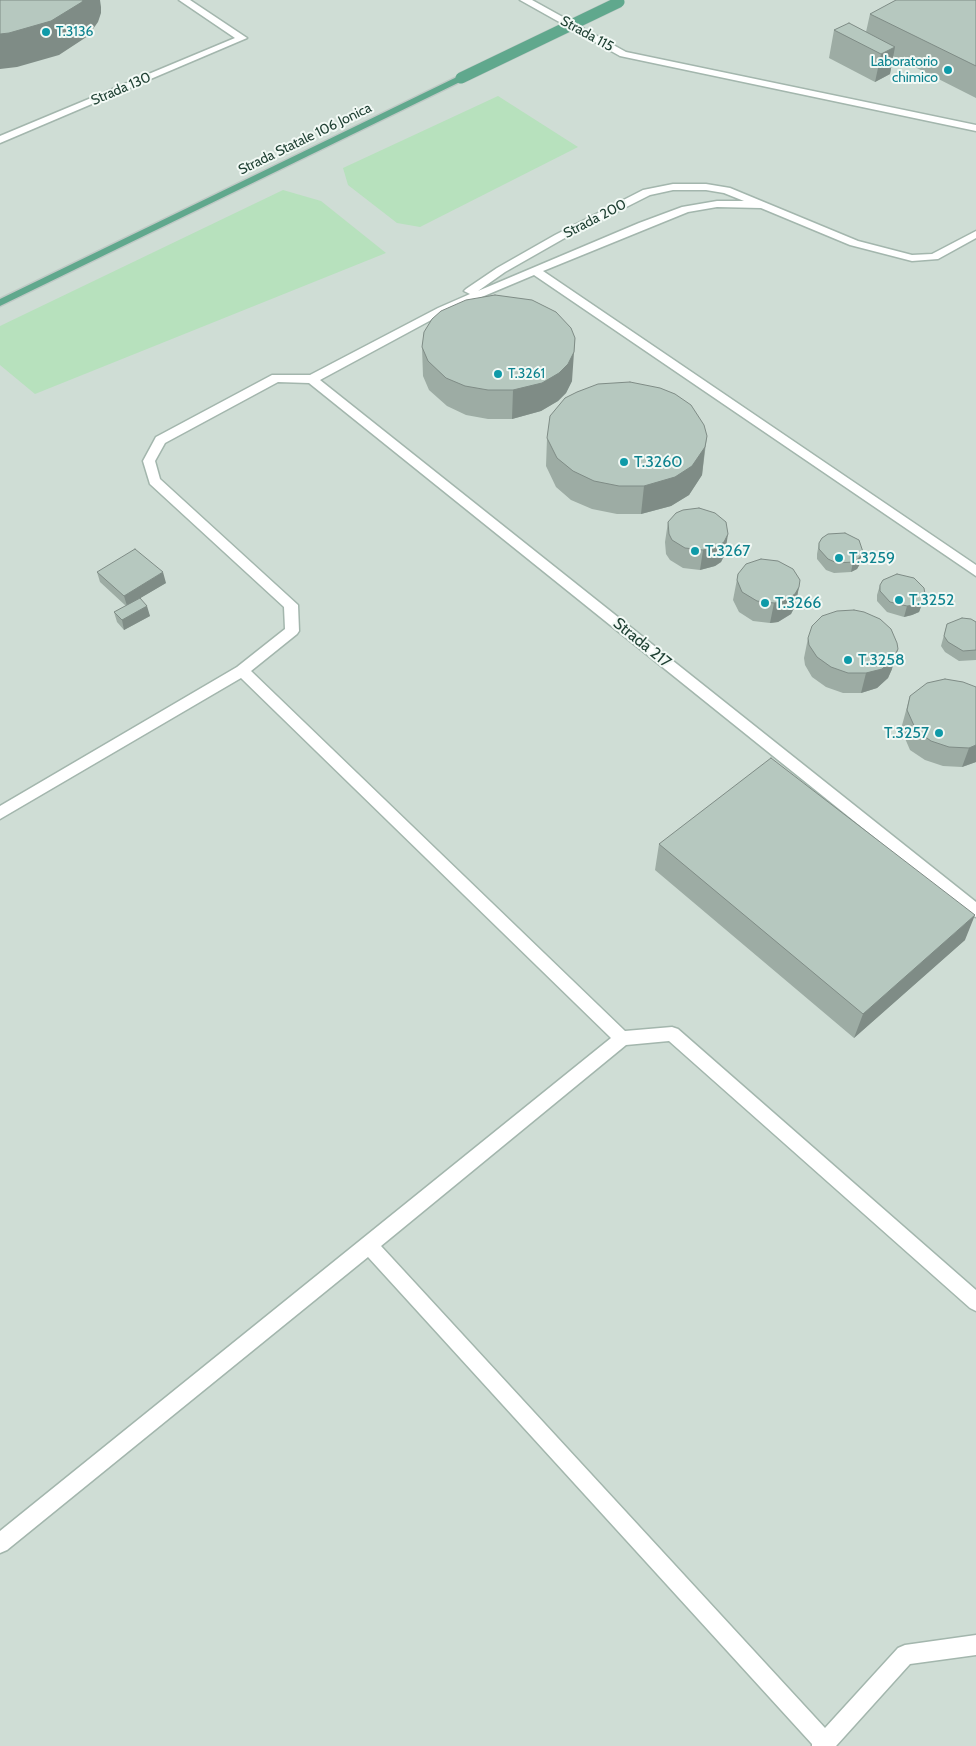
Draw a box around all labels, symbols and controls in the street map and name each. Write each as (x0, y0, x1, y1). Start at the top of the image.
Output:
street label: Strada 115 (558, 13, 616, 55)
place label: T.3136 (56, 24, 93, 40)
marker: T.3136 (40, 26, 52, 38)
place label: Laboratorio chimico (870, 54, 938, 86)
marker: Laboratorio chimico (942, 64, 954, 76)
street label: Strada 130 (89, 69, 153, 109)
street label: Strada Statale 106 Jonica (236, 99, 374, 179)
street label: Strada 200 (561, 196, 629, 242)
place label: T.3261 (508, 366, 545, 382)
marker: T.3261 (492, 368, 504, 380)
place label: T.3260 (634, 452, 682, 472)
marker: T.3260 (618, 456, 630, 468)
place label: T.3267 (705, 541, 750, 561)
marker: T.3267 (689, 545, 701, 557)
place label: T.3259 (849, 548, 895, 568)
marker: T.3259 (833, 552, 845, 564)
place label: T.3252 (909, 590, 954, 610)
place label: T.3266 (775, 593, 821, 613)
marker: T.3252 (893, 594, 905, 606)
marker: T.3266 (759, 597, 771, 609)
street label: Strada 217 (609, 614, 675, 672)
place label: T.3258 (858, 650, 905, 670)
marker: T.3258 (842, 654, 854, 666)
place label: T.3257 (884, 723, 929, 743)
marker: T.3257 (933, 727, 945, 739)

